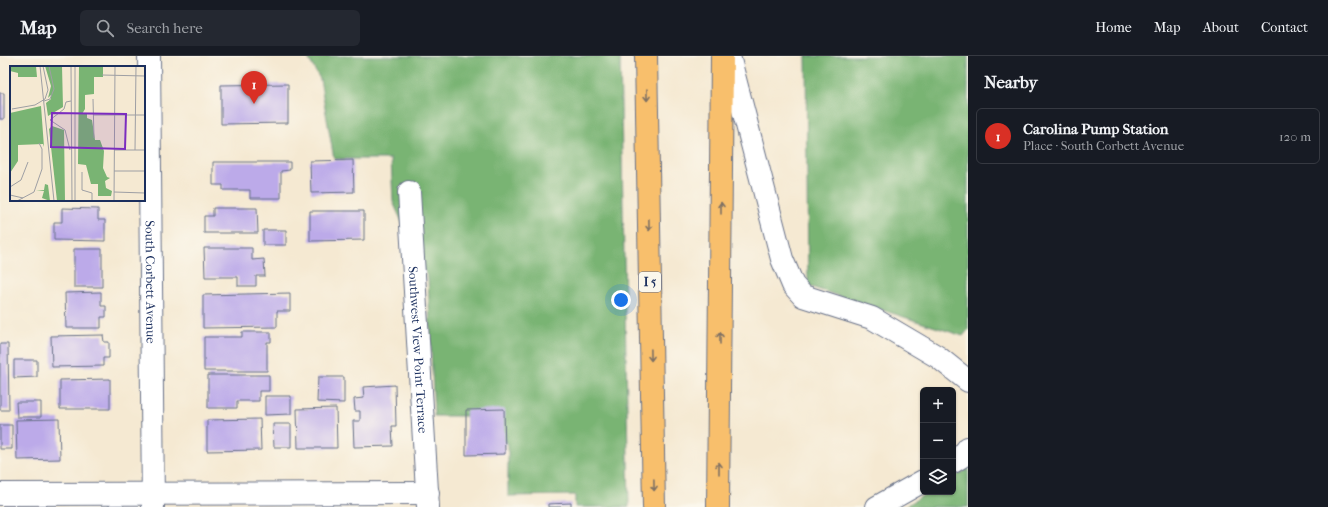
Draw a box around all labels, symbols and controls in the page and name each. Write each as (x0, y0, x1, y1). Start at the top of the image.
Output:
search box (80, 10, 360, 46)
text: Map (20, 17, 56, 39)
icon: search (94, 17, 116, 39)
text: Search here (126, 19, 203, 37)
text: Home (1095, 19, 1132, 36)
text: Map (1154, 19, 1181, 36)
text: About (1203, 19, 1239, 36)
text: Contact (1261, 19, 1308, 36)
inset map (10, 66, 145, 201)
pin: 1 (241, 71, 267, 104)
text: Nearby (984, 72, 1038, 92)
one-way arrow (643, 88, 651, 101)
text: Carolina Pump Station (1023, 120, 1169, 138)
text: 1 (996, 129, 1000, 144)
text: 120 m (1279, 129, 1311, 144)
text: Place · South Corbett Avenue (1023, 138, 1184, 153)
one-way arrow (717, 202, 725, 215)
one-way arrow (645, 218, 653, 231)
street label: South Corbett Avenue (142, 220, 159, 344)
street label: Southwest View Point Terrace (405, 266, 431, 434)
road number: I 5 (639, 272, 661, 292)
your location (611, 290, 631, 310)
one-way arrow (716, 332, 724, 345)
one-way arrow (647, 348, 655, 361)
map controls (920, 387, 956, 495)
button: + (920, 387, 956, 423)
button: − (920, 423, 956, 459)
button: layers (920, 459, 956, 495)
one-way arrow (715, 462, 723, 475)
one-way arrow (650, 478, 658, 491)

